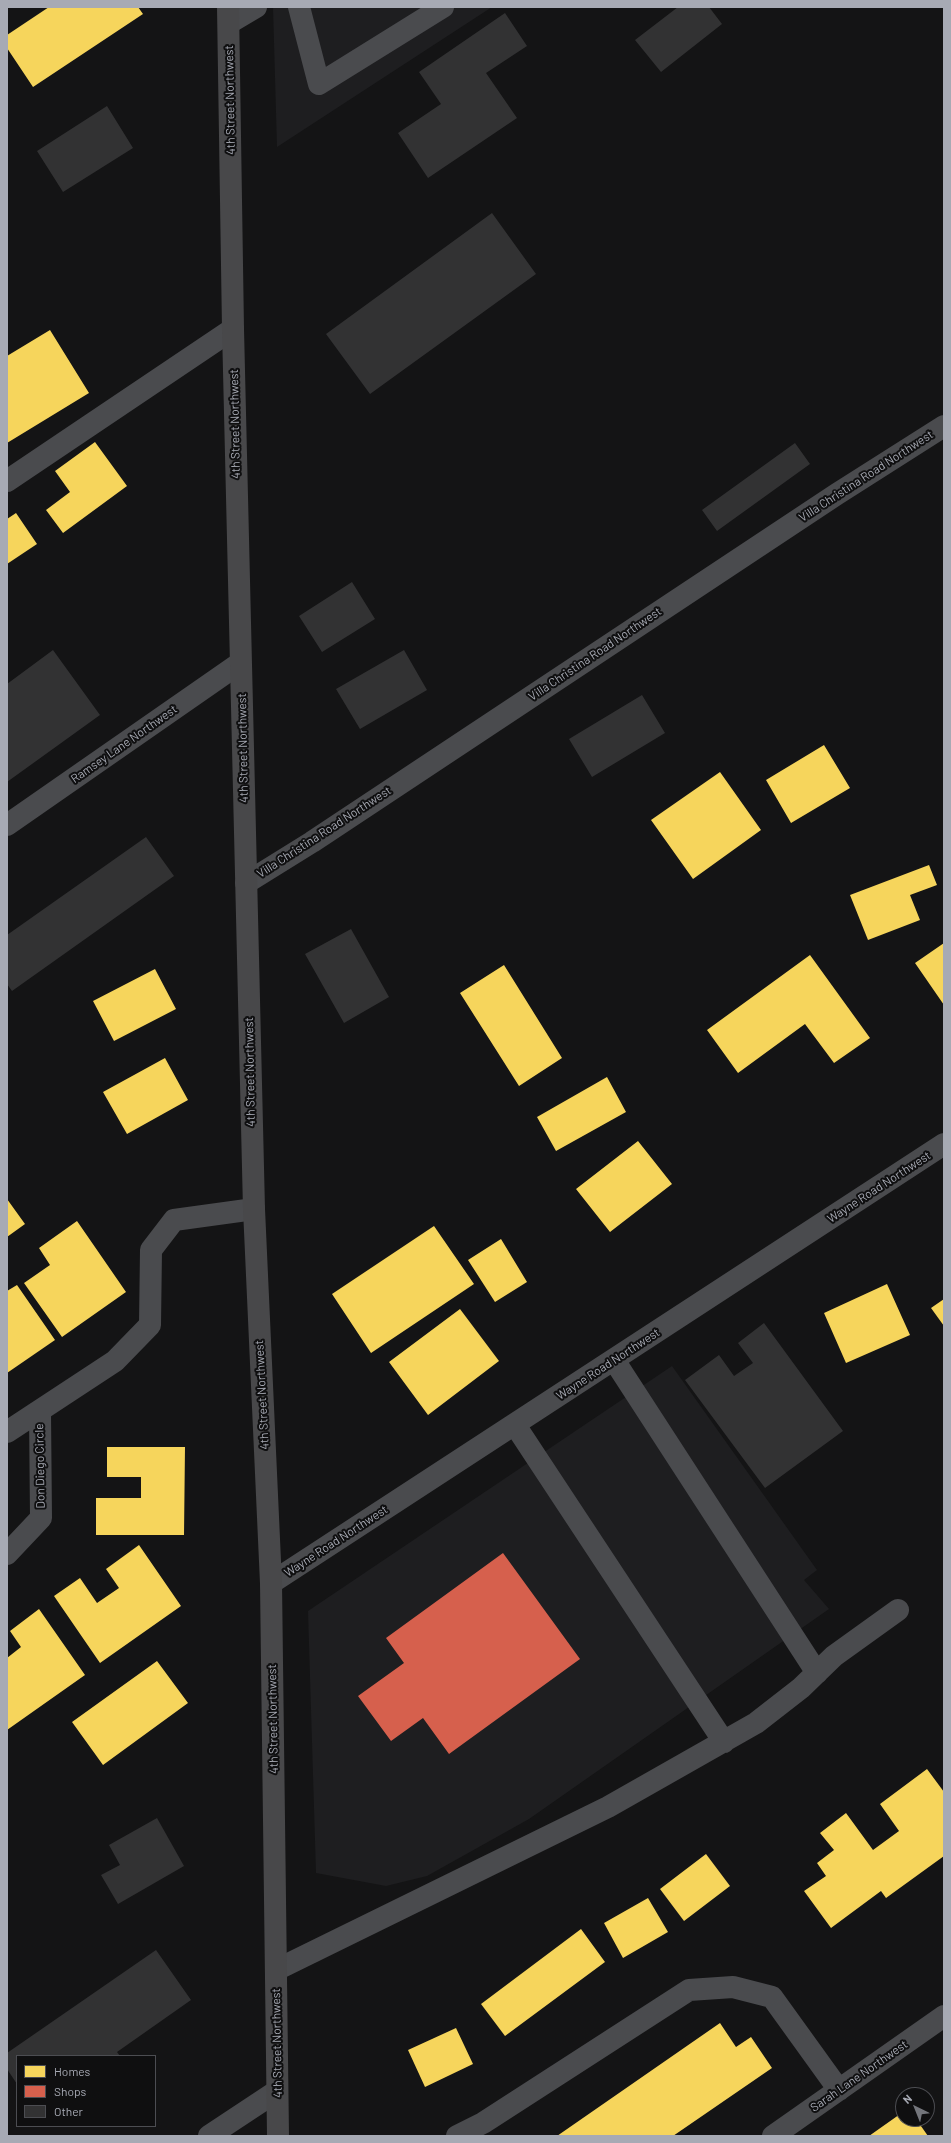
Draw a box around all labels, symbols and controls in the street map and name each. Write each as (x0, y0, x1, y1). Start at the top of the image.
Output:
street label: 4th Street Northwest (222, 45, 238, 155)
street label: 4th Street Northwest (227, 369, 243, 479)
street label: Villa Christina Road Northwest (796, 427, 936, 525)
street label: Villa Christina Road Northwest (526, 604, 664, 704)
street label: 4th Street Northwest (235, 693, 251, 803)
street label: Ramsey Lane Northwest (68, 702, 180, 786)
street label: Villa Christina Road Northwest (254, 783, 394, 881)
street label: 4th Street Northwest (242, 1017, 258, 1127)
street label: Wayne Road Northwest (825, 1148, 933, 1226)
street label: Wayne Road Northwest (554, 1325, 662, 1403)
street label: 4th Street Northwest (252, 1340, 272, 1450)
street label: Don Diego Circle (32, 1423, 48, 1509)
street label: Wayne Road Northwest (282, 1502, 390, 1580)
street label: 4th Street Northwest (265, 1664, 281, 1774)
street label: 4th Street Northwest (269, 1988, 285, 2098)
street label: Sarah Lane Northwest (808, 2037, 910, 2115)
legend (16, 2055, 156, 2127)
text: Homes (54, 2064, 90, 2078)
text: Shops (54, 2084, 86, 2098)
north arrow (895, 2087, 935, 2127)
text: Other (54, 2104, 83, 2118)

